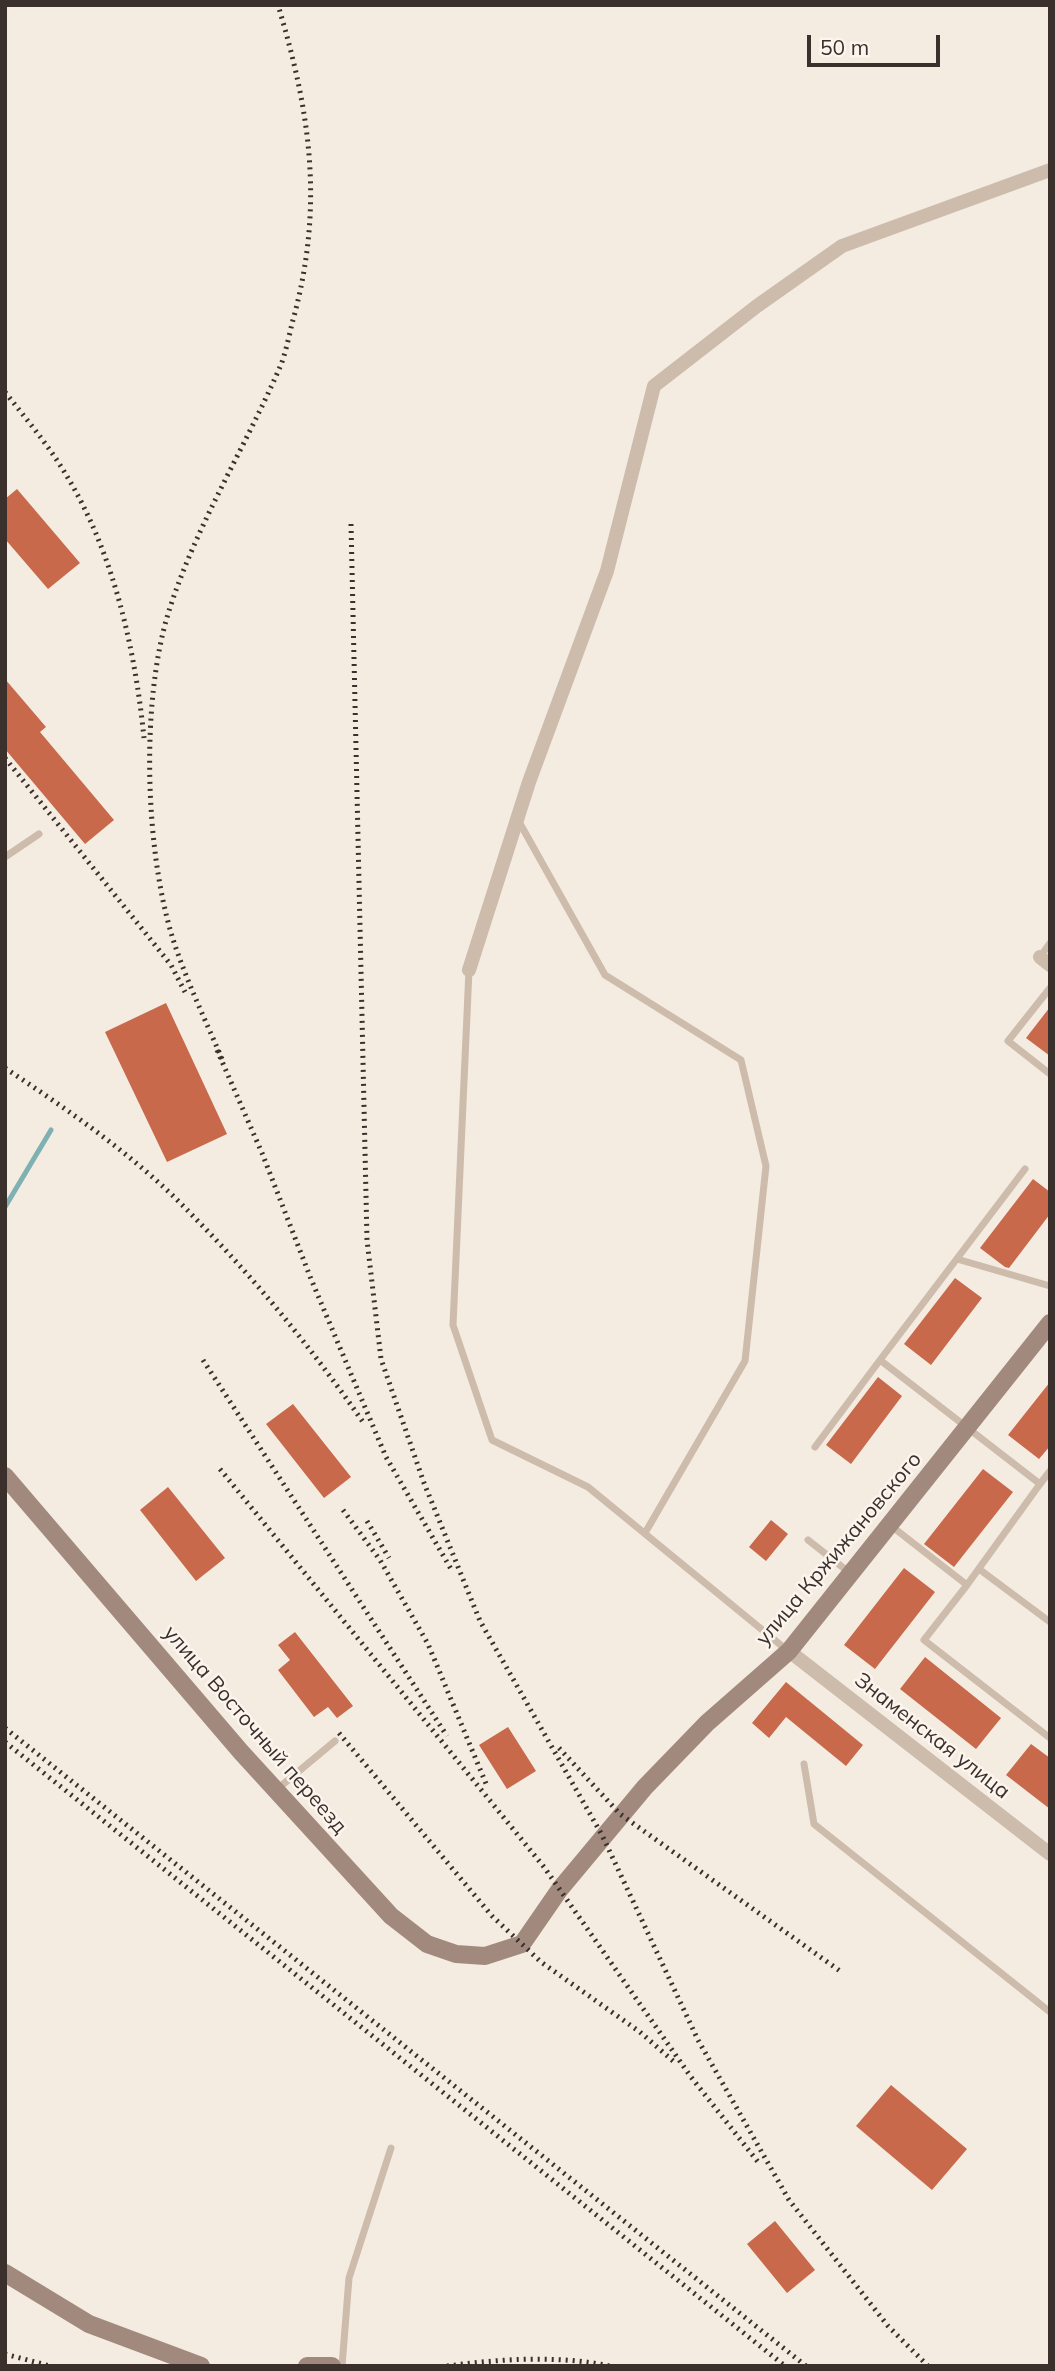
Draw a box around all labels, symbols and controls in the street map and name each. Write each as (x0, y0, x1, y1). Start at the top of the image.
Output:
scale bar (810, 21, 943, 65)
text: 50 m (820, 34, 869, 60)
street label: улица Кржижановского (751, 1447, 927, 1651)
street label: улица Восточный переезд (158, 1621, 352, 1839)
street label: Знаменская улица (849, 1667, 1015, 1805)

